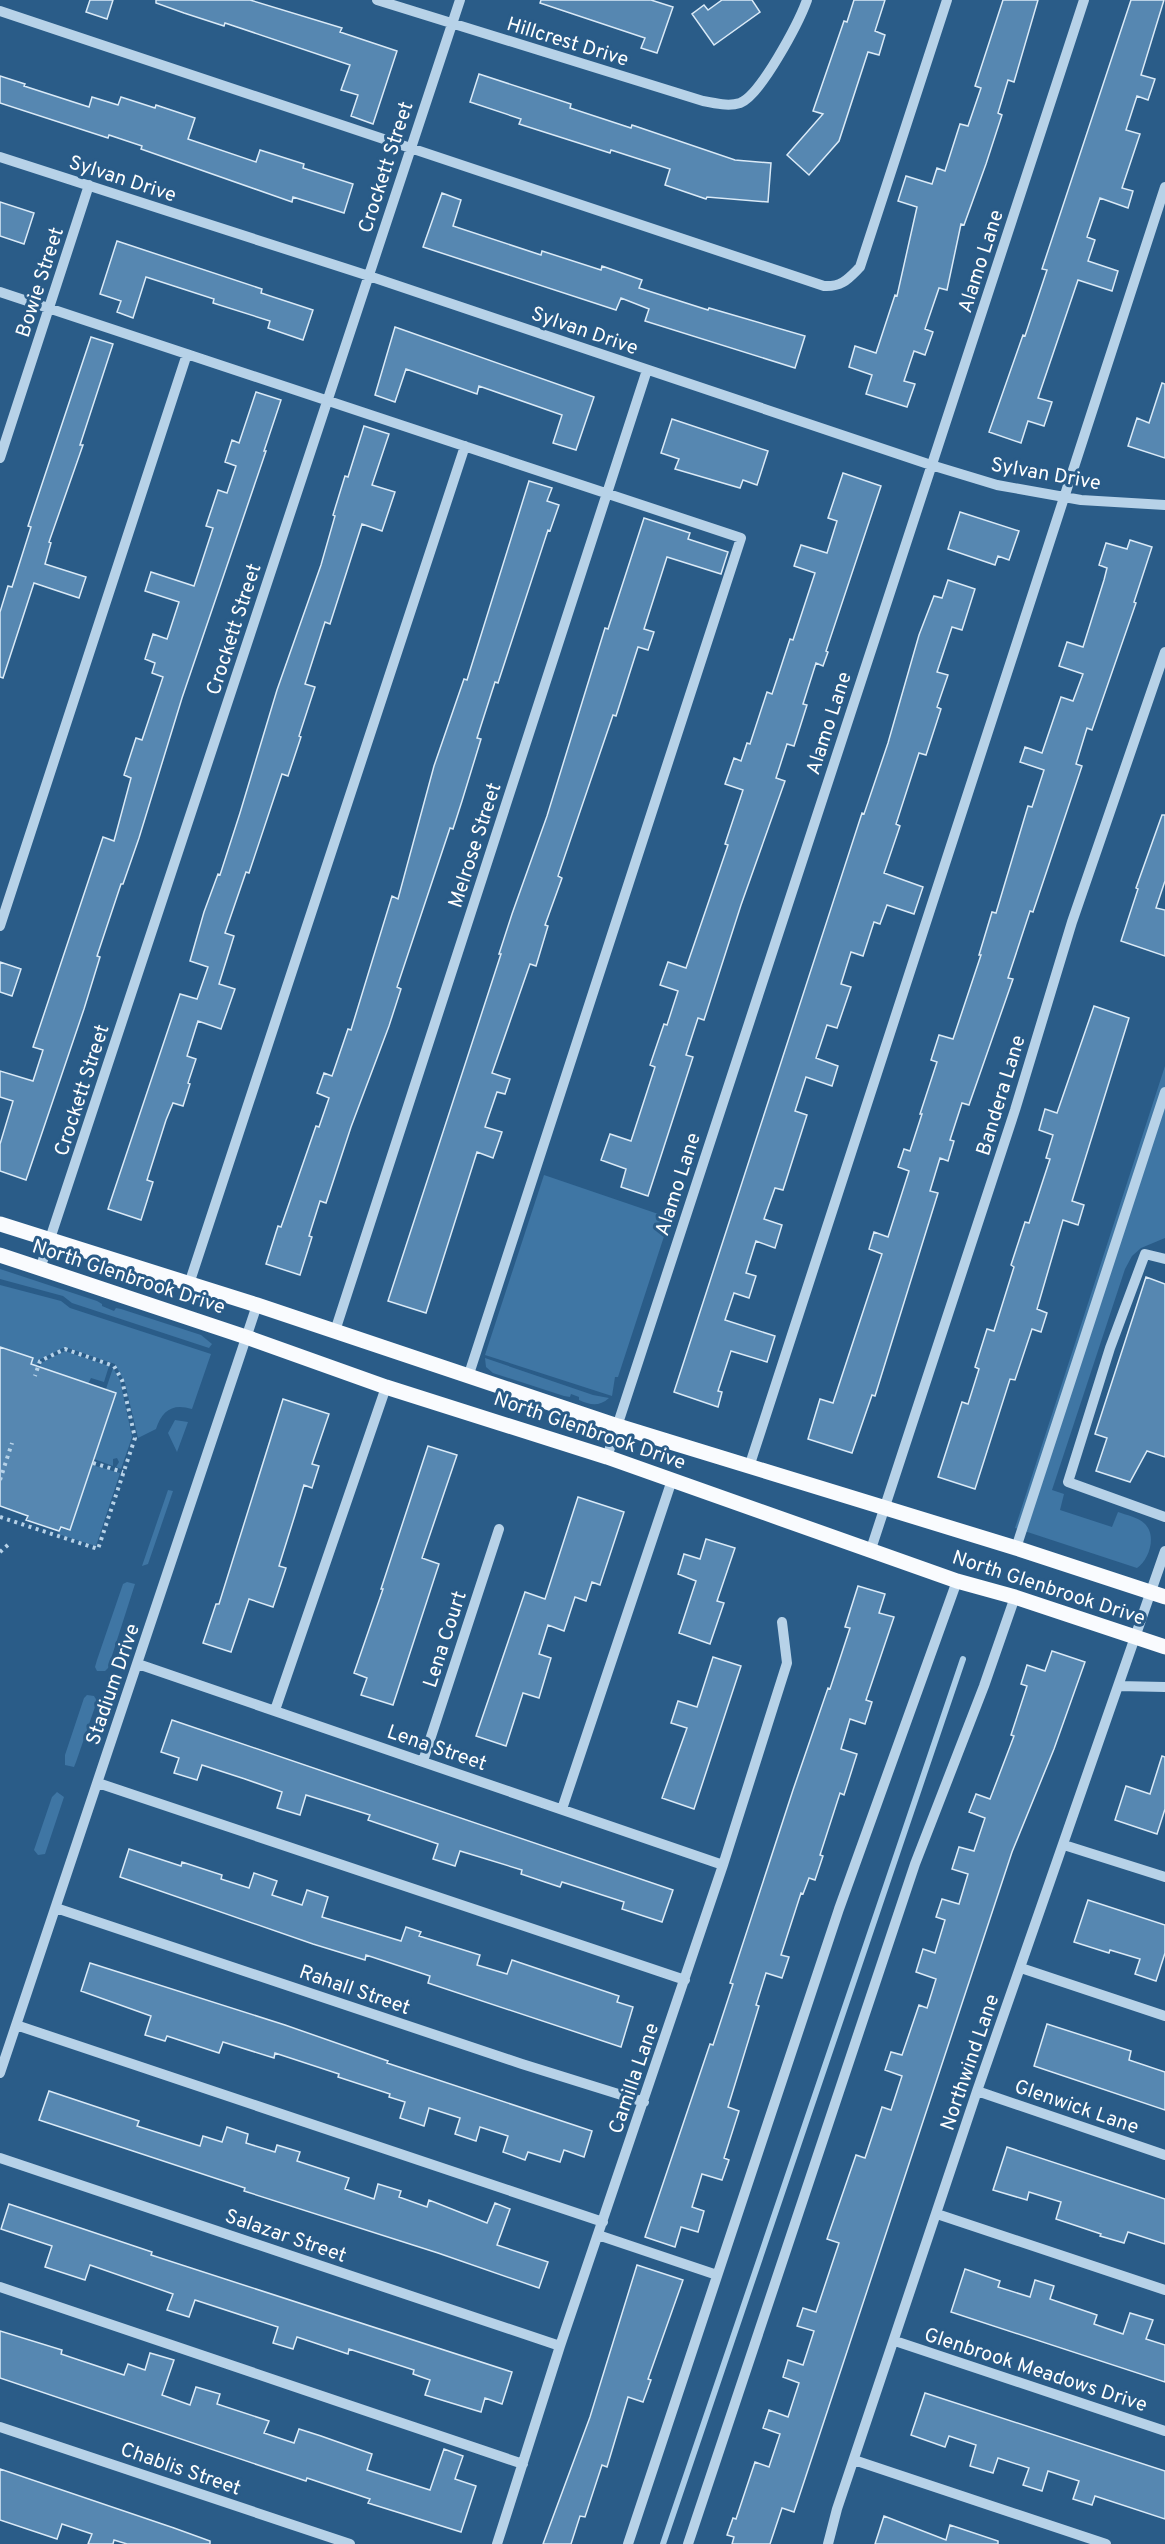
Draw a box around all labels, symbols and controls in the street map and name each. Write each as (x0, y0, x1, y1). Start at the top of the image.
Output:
street label: Hillcrest Drive (503, 12, 632, 74)
street label: Crockett Street (353, 99, 420, 237)
street label: Sylvan Drive (65, 150, 179, 209)
street label: Alamo Lane (953, 207, 1011, 317)
street label: Bowie Street (11, 224, 71, 341)
street label: Sylvan Drive (527, 301, 641, 362)
street label: Sylvan Drive (989, 452, 1103, 497)
street label: Crockett Street (201, 561, 268, 699)
street label: Alamo Lane (801, 669, 859, 779)
street label: Melrose Street (443, 780, 508, 911)
street label: Crockett Street (49, 1022, 116, 1160)
street label: Bandera Lane (971, 1032, 1033, 1159)
street label: Alamo Lane (650, 1130, 708, 1240)
street label: North Glenbrook Drive (29, 1234, 228, 1321)
street label: North Glenbrook Drive (490, 1387, 689, 1477)
street label: North Glenbrook Drive (949, 1545, 1148, 1632)
street label: Lena Court (418, 1588, 474, 1691)
street label: Stadium Drive (81, 1621, 147, 1749)
street label: Lena Street (383, 1720, 490, 1778)
street label: Rahall Street (295, 1960, 413, 2022)
street label: Northwind Lane (935, 1991, 1006, 2134)
street label: Camilla Lane (604, 2020, 666, 2138)
street label: Glenwick Lane (1011, 2074, 1142, 2141)
street label: Salazar Street (221, 2204, 349, 2270)
street label: Glenbrook Meadows Drive (921, 2323, 1150, 2419)
street label: Chablis Street (117, 2437, 244, 2503)

